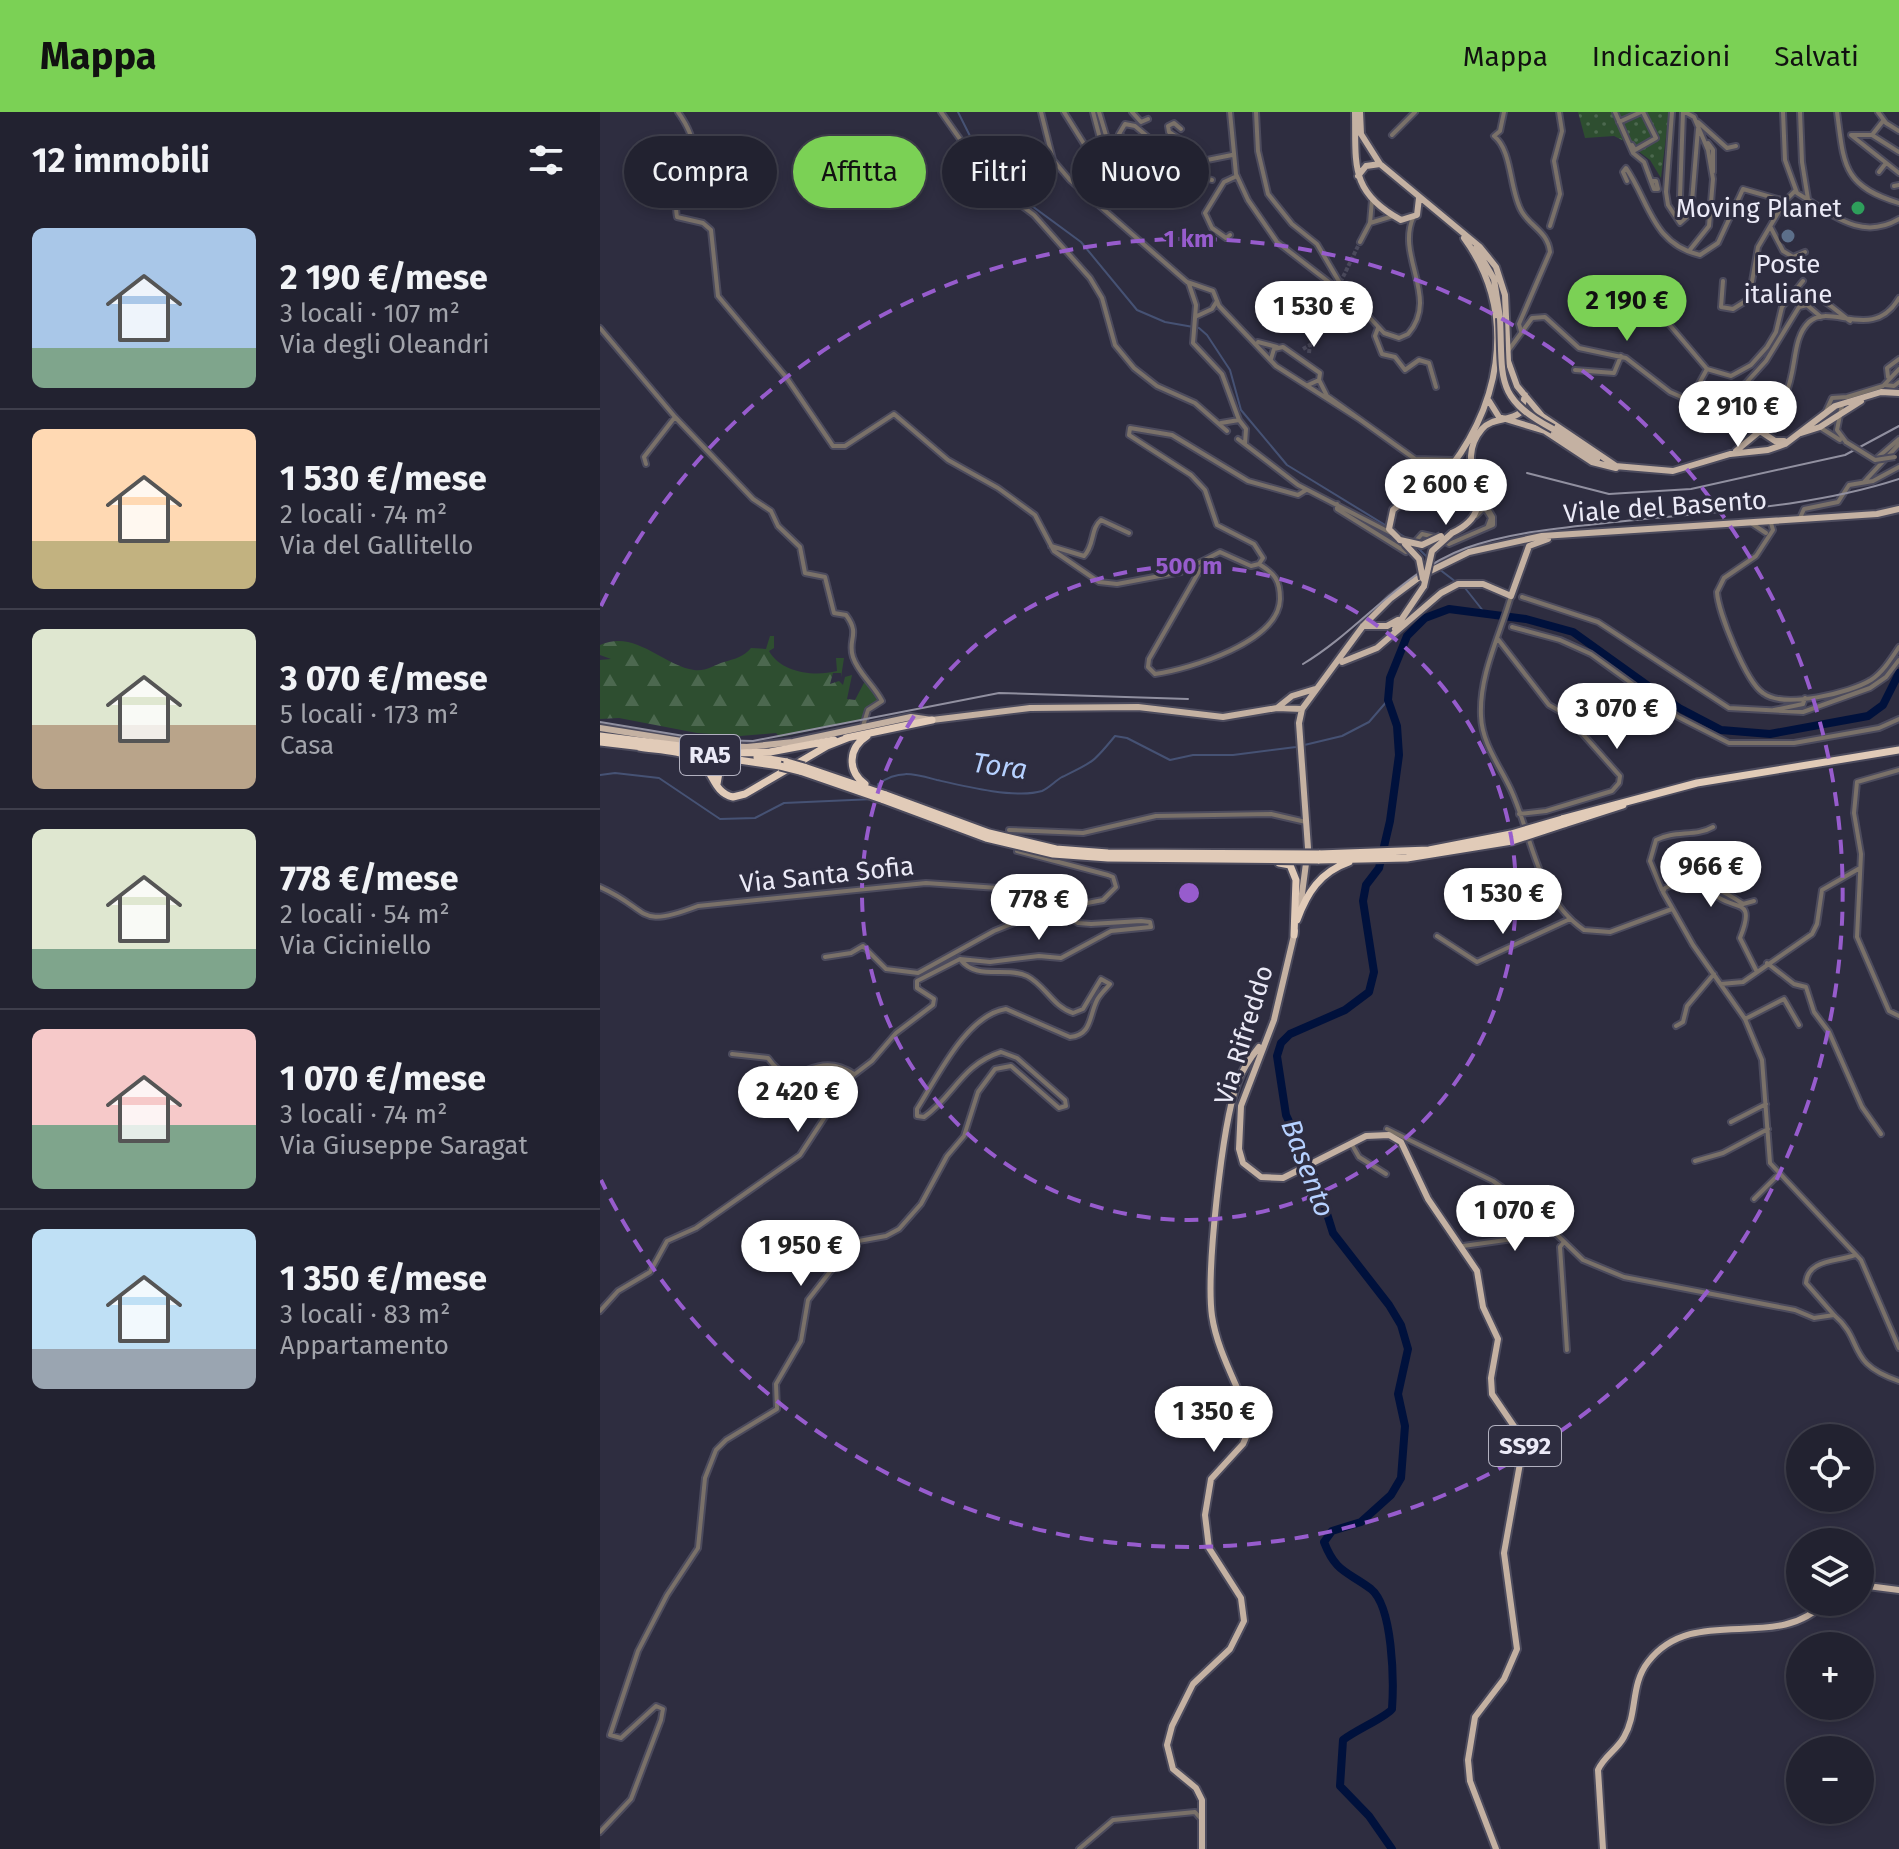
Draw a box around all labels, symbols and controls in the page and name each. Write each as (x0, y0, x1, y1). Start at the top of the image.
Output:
text: Mappa (40, 33, 157, 79)
text: Mappa (1463, 40, 1548, 73)
text: Indicazioni (1592, 40, 1730, 73)
text: Salvati (1774, 40, 1859, 73)
chip: Compra (624, 136, 777, 208)
chip: Affitta (793, 136, 926, 208)
chip: Filtri (942, 136, 1056, 208)
chip: Nuovo (1072, 136, 1209, 208)
icon: filters (524, 138, 568, 182)
text: 12 immobili (32, 140, 210, 181)
place label: Moving Planet (1676, 193, 1843, 224)
marker: Moving Planet (1849, 199, 1867, 217)
text: 1 km (1164, 225, 1214, 253)
marker: Poste italiane (1779, 227, 1797, 245)
place label: Poste italiane (1744, 249, 1832, 310)
text: 2 190 €/mese (280, 257, 488, 298)
icon: home (96, 260, 192, 356)
pin: 2 190 € (1553, 275, 1701, 343)
pin: 1 530 € (1240, 281, 1388, 349)
text: 2 190 € (1586, 285, 1668, 316)
text: 1 530 € (1273, 291, 1355, 322)
text: 3 locali · 107 m² (280, 298, 460, 329)
text: Via degli Oleandri (280, 329, 490, 360)
pin: 2 910 € (1664, 381, 1812, 449)
text: 2 910 € (1697, 391, 1779, 422)
text: 1 530 €/mese (280, 458, 487, 499)
pin: 2 600 € (1372, 459, 1520, 527)
icon: home (96, 461, 192, 557)
text: 2 600 € (1403, 469, 1489, 500)
street label: Viale del Basento (1562, 484, 1768, 530)
text: 2 locali · 74 m² (280, 499, 447, 530)
text: Via del Gallitello (280, 530, 473, 561)
text: 500 m (1156, 552, 1222, 580)
text: 3 070 €/mese (280, 658, 488, 699)
icon: home (96, 661, 192, 757)
pin: 3 070 € (1543, 683, 1691, 751)
text: 3 070 € (1576, 693, 1659, 724)
text: 5 locali · 173 m² (280, 699, 459, 730)
text: Casa (280, 730, 334, 761)
road number: RA5 (680, 735, 740, 775)
water label: Tora (971, 746, 1029, 786)
pin: 966 € (1655, 841, 1767, 909)
street label: Via Santa Sofia (738, 850, 916, 900)
text: 966 € (1678, 851, 1744, 882)
text: 778 €/mese (280, 858, 459, 899)
icon: home (96, 861, 192, 957)
pin: 1 530 € (1429, 868, 1577, 936)
pin: 778 € (983, 874, 1095, 942)
text: 1 530 € (1462, 878, 1544, 909)
centre of rings (1175, 879, 1203, 907)
text: 778 € (1009, 884, 1069, 915)
text: 2 locali · 54 m² (280, 899, 450, 930)
text: Via Ciciniello (280, 930, 432, 961)
street label: Via Rifreddo (1208, 961, 1280, 1109)
text: 1 070 €/mese (280, 1058, 486, 1099)
icon: home (96, 1061, 192, 1157)
pin: 2 420 € (724, 1066, 872, 1134)
text: 2 420 € (756, 1076, 840, 1107)
text: 3 locali · 74 m² (280, 1099, 447, 1130)
water label: Basento (1274, 1114, 1342, 1222)
text: Via Giuseppe Saragat (280, 1130, 528, 1161)
pin: 1 070 € (1441, 1185, 1589, 1253)
text: 1 070 € (1474, 1195, 1556, 1226)
pin: 1 950 € (727, 1220, 875, 1288)
text: 1 950 € (759, 1230, 843, 1261)
text: 1 350 €/mese (280, 1258, 487, 1299)
icon: home (96, 1261, 192, 1357)
text: 3 locali · 83 m² (280, 1299, 450, 1330)
text: Appartamento (280, 1330, 449, 1361)
pin: 1 350 € (1140, 1386, 1288, 1454)
text: 1 350 € (1173, 1396, 1255, 1427)
map controls (1786, 1424, 1874, 1824)
button: locate (1786, 1424, 1874, 1512)
road number: SS92 (1489, 1426, 1561, 1466)
button: layers (1786, 1528, 1874, 1616)
button: + (1786, 1632, 1874, 1720)
button: − (1786, 1736, 1874, 1824)

